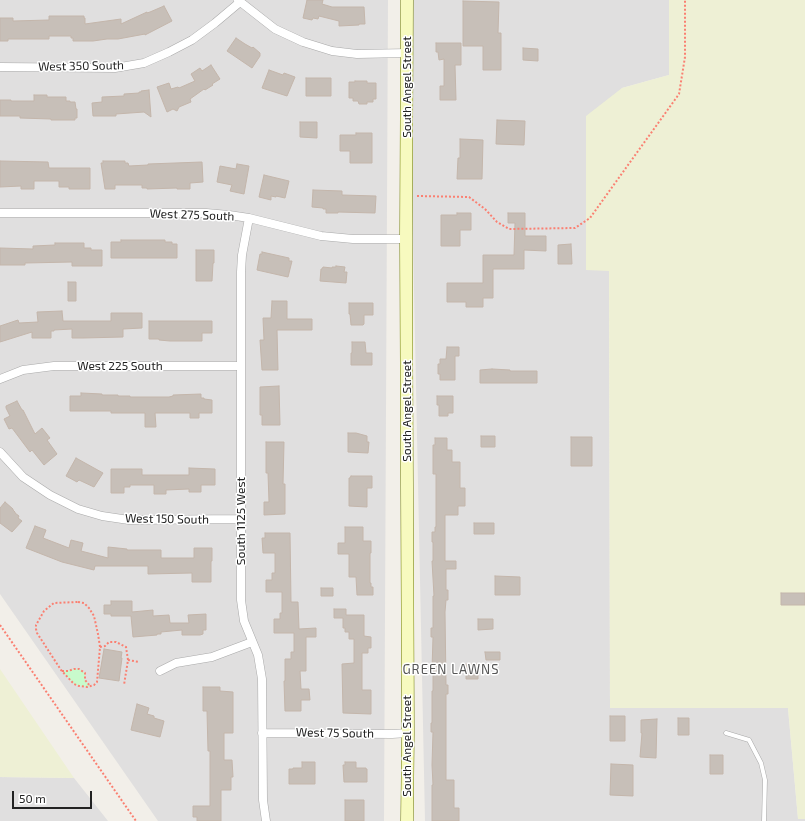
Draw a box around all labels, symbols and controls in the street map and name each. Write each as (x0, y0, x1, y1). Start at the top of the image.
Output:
street label: South Angel Street (400, 36, 414, 138)
street label: West 350 South (38, 58, 124, 74)
street label: West 275 South (149, 206, 235, 224)
street label: West 225 South (77, 359, 163, 373)
street label: South Angel Street (400, 360, 414, 462)
street label: South 1125 West (234, 477, 248, 565)
street label: West 150 South (125, 511, 209, 527)
district label: GREEN LAWNS (402, 662, 500, 678)
street label: South Angel Street (400, 695, 414, 797)
street label: West 75 South (296, 725, 374, 741)
scale bar (14, 783, 94, 809)
text: 50 m (19, 791, 46, 805)

